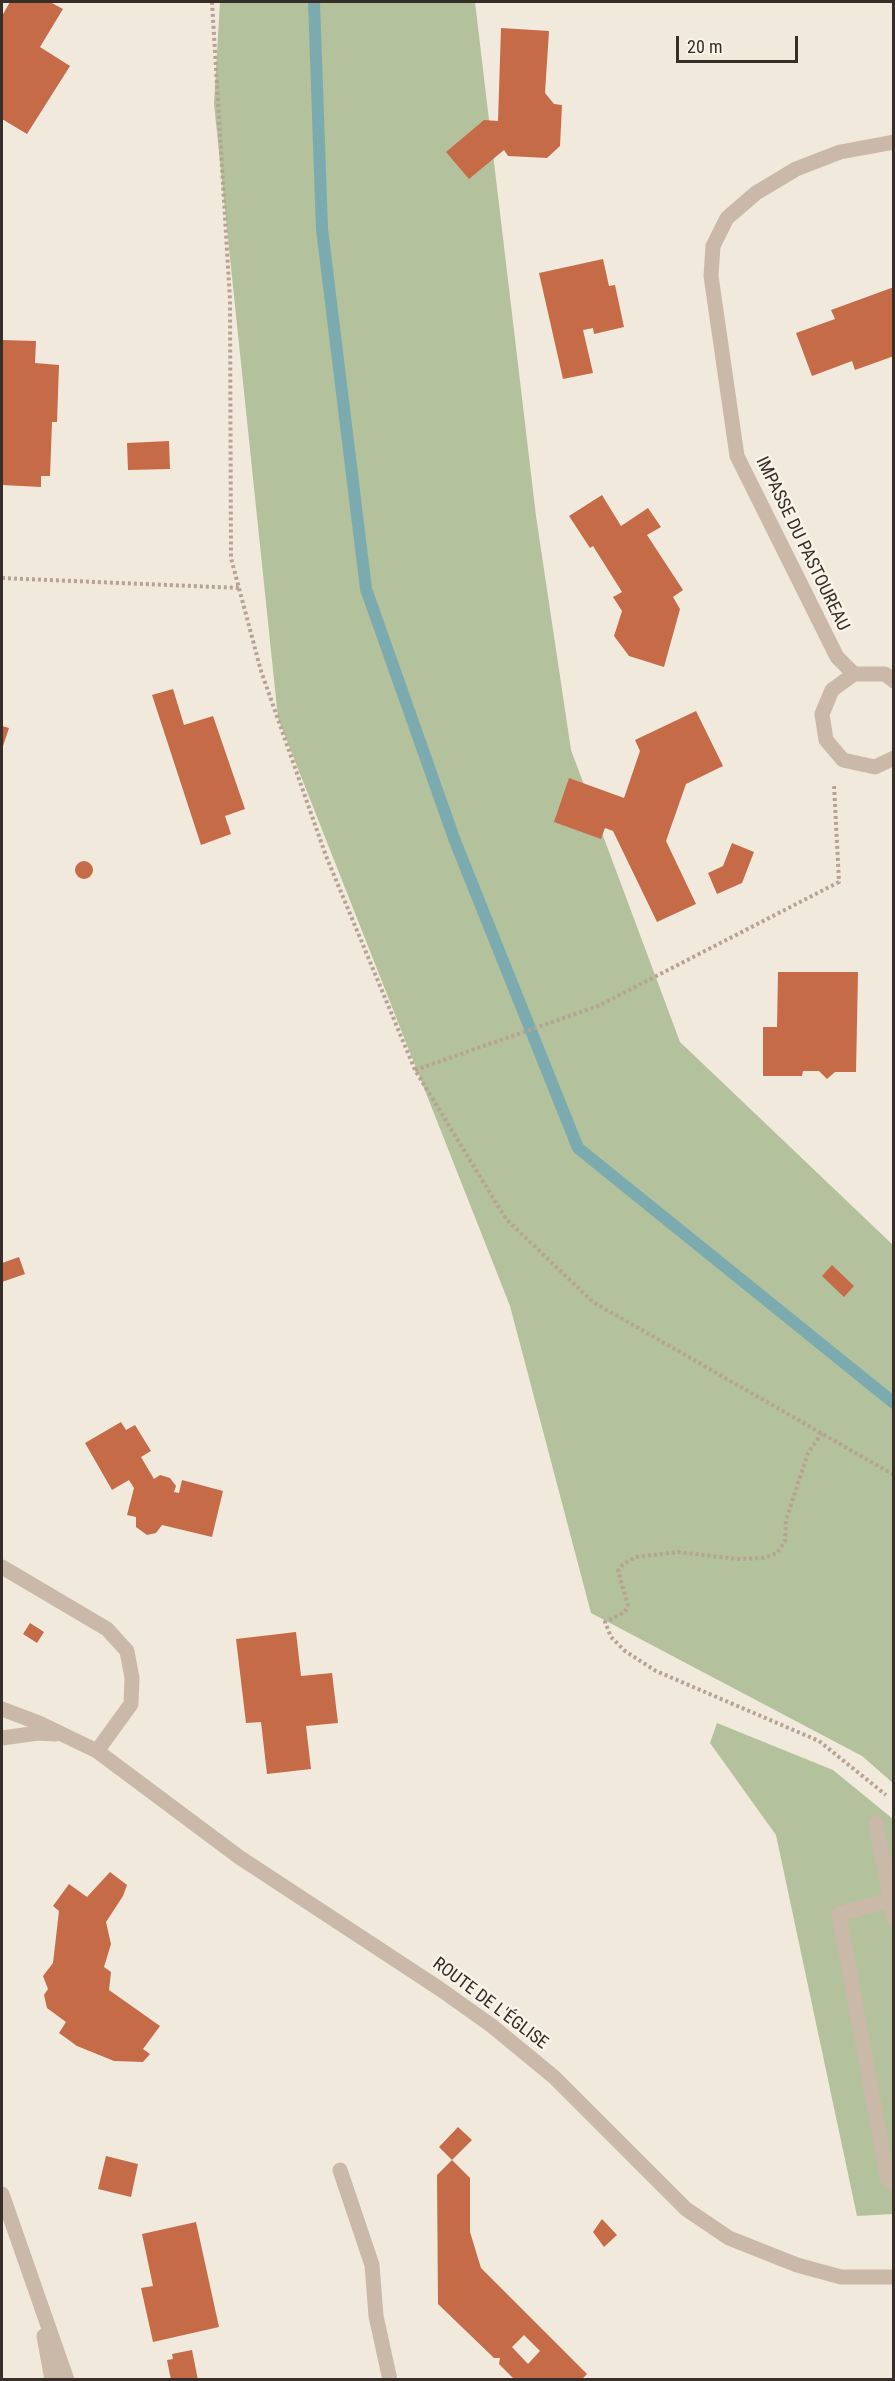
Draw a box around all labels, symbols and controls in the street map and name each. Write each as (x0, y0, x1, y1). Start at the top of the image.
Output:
scale bar (679, 24, 800, 62)
text: 20 m (687, 36, 722, 57)
street label: IMPASSE DU PASTOUREAU (750, 453, 854, 635)
street label: ROUTE DE L'ÉGLISE (428, 1954, 552, 2054)

